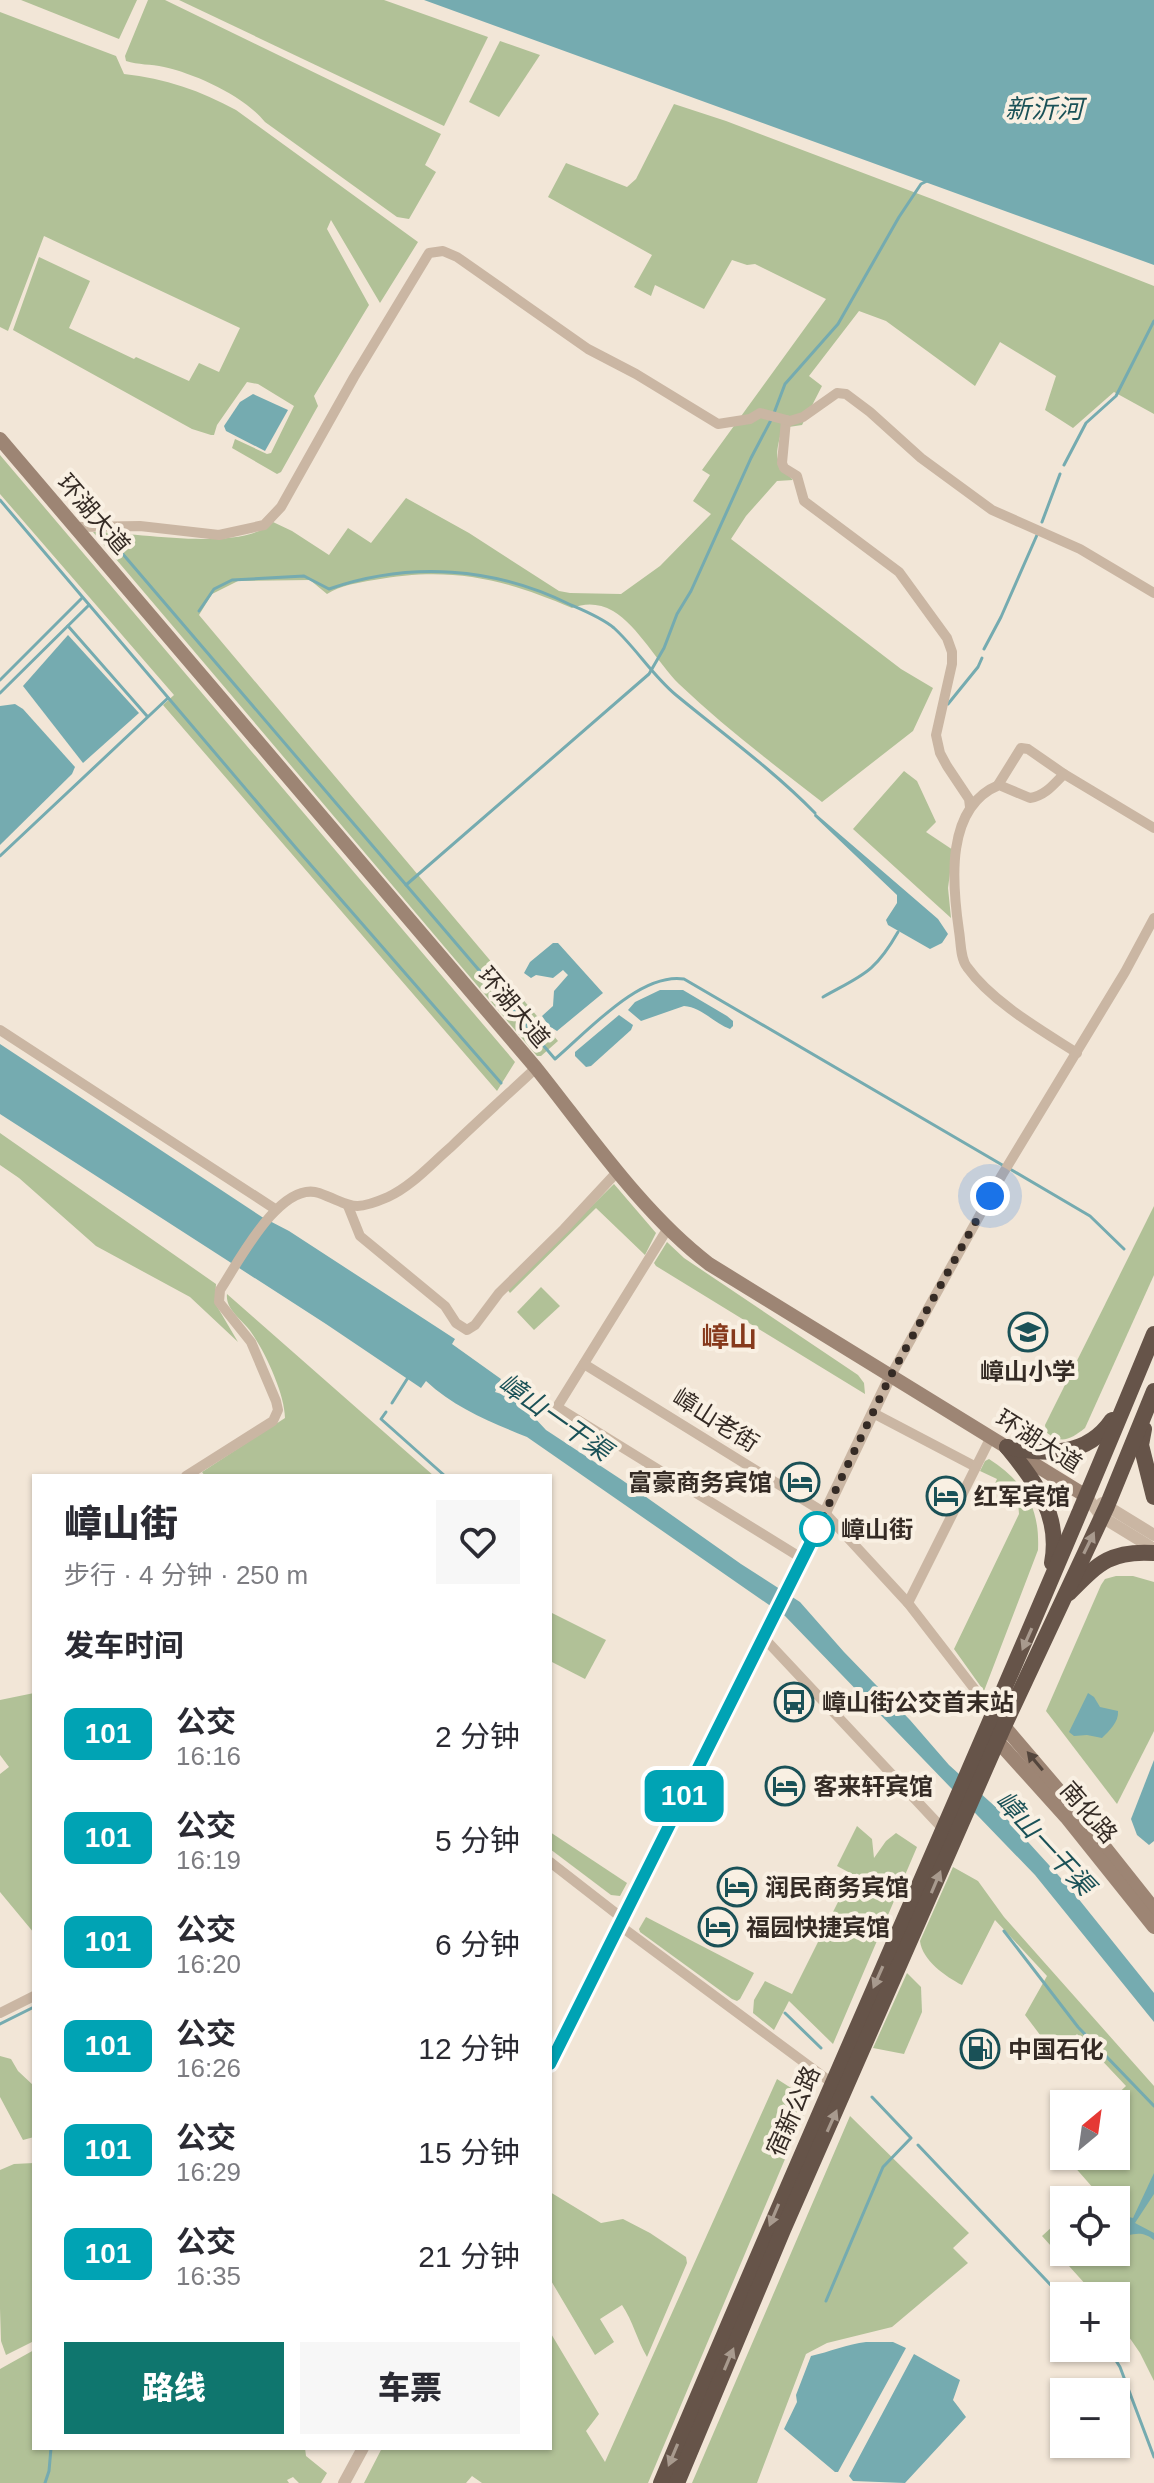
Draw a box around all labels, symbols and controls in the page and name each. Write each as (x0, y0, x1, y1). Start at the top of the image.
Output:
water label: 新沂河 (1005, 94, 1088, 124)
street label: 环湖大道 (52, 469, 136, 559)
street label: 环湖大道 (473, 962, 555, 1052)
your location (970, 1176, 1010, 1216)
school or university icon: 嶂山小学 (1007, 1311, 1049, 1353)
district label: 嶂山 (701, 1322, 757, 1353)
place label: 嶂山小学 (980, 1358, 1076, 1385)
water label: 嶂山一干渠 (493, 1367, 620, 1469)
street label: 嶂山老街 (668, 1383, 764, 1457)
street label: 环湖大道 (991, 1404, 1087, 1478)
hotel icon: 富豪商务宾馆 (779, 1461, 821, 1503)
place label: 富豪商务宾馆 (628, 1469, 772, 1496)
hotel icon: 红军宾馆 (925, 1475, 967, 1517)
place label: 红军宾馆 (974, 1483, 1070, 1510)
button: heart (436, 1500, 520, 1584)
text: 嶂山街 (64, 1503, 178, 1545)
marker: 嶂山街 (800, 1512, 834, 1546)
place label: 嶂山街 (841, 1516, 913, 1543)
one-way arrow (1082, 1531, 1096, 1554)
text: 步行 · 4 分钟 · 250 m (64, 1560, 308, 1590)
one-way arrow (1020, 1627, 1033, 1651)
text: 发车时间 (64, 1629, 184, 1662)
bus stop icon: 嶂山街公交首末站 (773, 1681, 815, 1723)
place label: 嶂山街公交首末站 (822, 1689, 1014, 1716)
text: 公交 (176, 1705, 236, 1738)
text: 101 (85, 1718, 131, 1749)
text: 2 分钟 (435, 1720, 520, 1753)
text: 16:16 (176, 1741, 241, 1771)
one-way arrow (1027, 1752, 1044, 1772)
hotel icon: 客来轩宾馆 (764, 1765, 806, 1807)
line badge: 101 (638, 1770, 730, 1822)
place label: 客来轩宾馆 (813, 1773, 933, 1800)
street label: 南化路 (1055, 1776, 1123, 1848)
text: 101 (661, 1780, 707, 1811)
water label: 嶂山一干渠 (990, 1785, 1103, 1904)
text: 公交 (176, 1809, 236, 1842)
text: 101 (85, 1822, 131, 1853)
text: 5 分钟 (435, 1824, 520, 1857)
text: 16:19 (176, 1845, 241, 1875)
hotel icon: 润民商务宾馆 (716, 1866, 758, 1908)
one-way arrow (929, 1871, 942, 1894)
place label: 润民商务宾馆 (765, 1874, 909, 1901)
hotel icon: 福园快捷宾馆 (697, 1906, 739, 1948)
text: 公交 (176, 1913, 236, 1946)
place label: 福园快捷宾馆 (746, 1914, 890, 1941)
text: 101 (85, 1926, 131, 1957)
text: 6 分钟 (435, 1928, 520, 1961)
text: 16:20 (176, 1949, 241, 1979)
one-way arrow (872, 1965, 885, 1989)
text: 公交 (176, 2017, 236, 2050)
fuel station icon: 中国石化 (959, 2028, 1001, 2070)
text: 101 (85, 2030, 131, 2061)
text: 12 分钟 (418, 2032, 520, 2065)
place label: 中国石化 (1008, 2036, 1104, 2063)
text: 16:26 (176, 2053, 241, 2083)
street label: 宿新公路 (761, 2062, 825, 2160)
north arrow (1050, 2090, 1130, 2170)
map controls (1050, 2090, 1130, 2458)
one-way arrow (825, 2109, 838, 2132)
text: 公交 (176, 2121, 236, 2154)
text: 101 (85, 2134, 131, 2165)
text: 15 分钟 (418, 2136, 520, 2169)
text: 16:29 (176, 2157, 241, 2187)
button: locate (1050, 2186, 1130, 2266)
one-way arrow (767, 2203, 781, 2227)
text: 公交 (176, 2225, 236, 2258)
text: 101 (85, 2238, 131, 2269)
text: 21 分钟 (418, 2240, 520, 2273)
text: 16:35 (176, 2261, 241, 2291)
button: + (1050, 2282, 1130, 2362)
button: 路线 (64, 2342, 284, 2434)
button: 车票 (300, 2342, 520, 2434)
one-way arrow (722, 2348, 735, 2371)
button: − (1050, 2378, 1130, 2458)
one-way arrow (667, 2443, 680, 2467)

